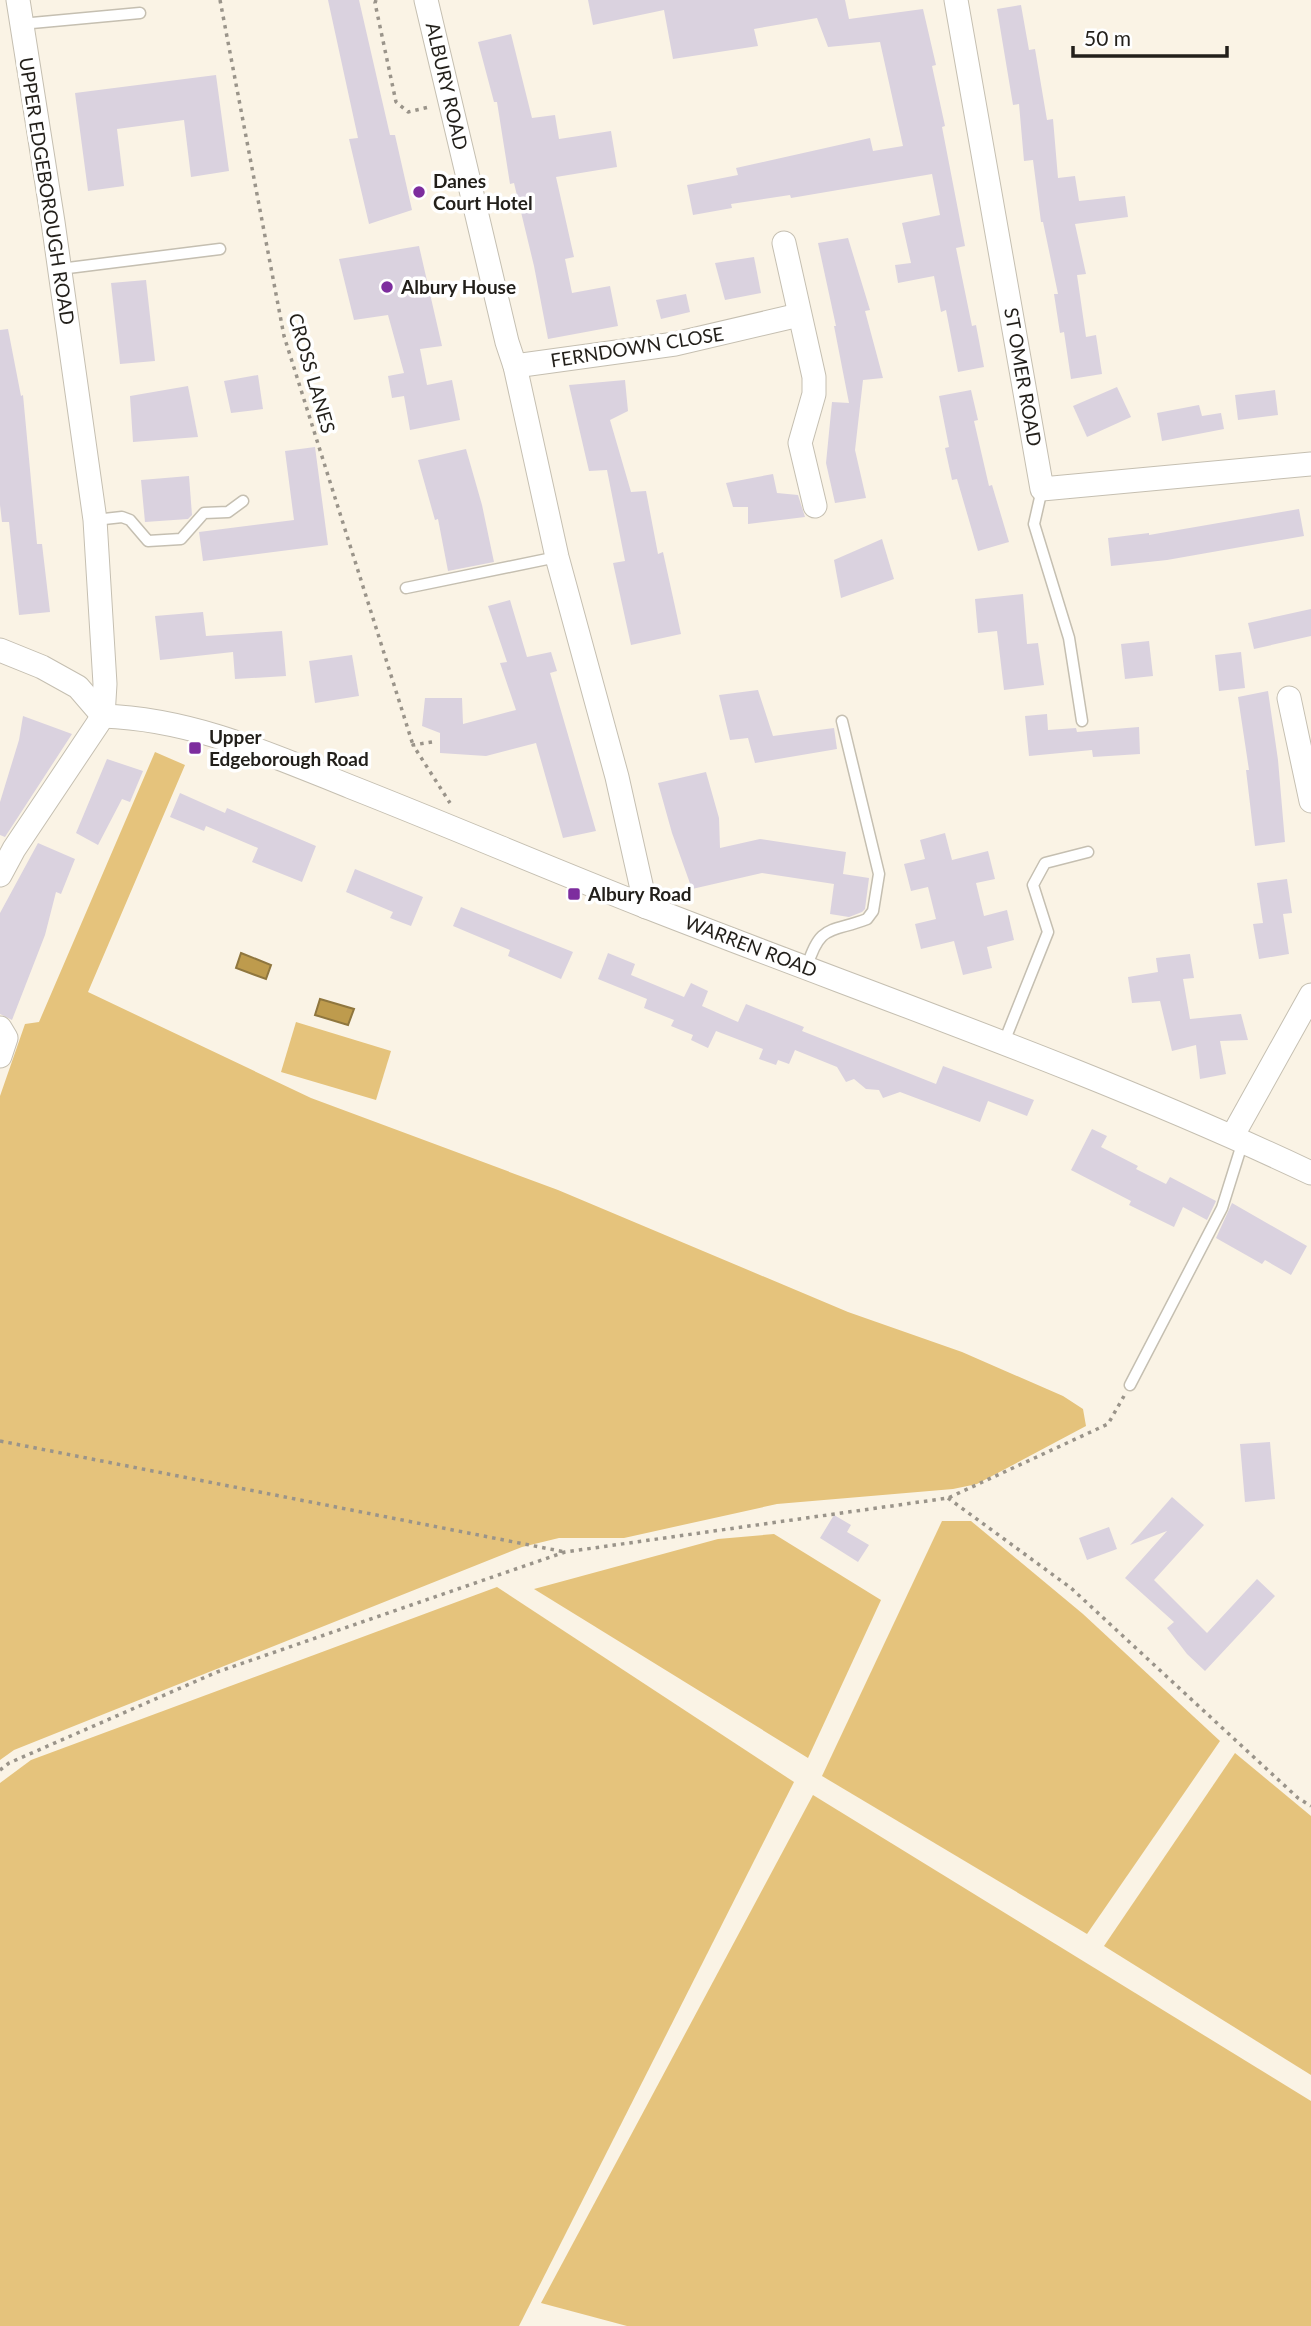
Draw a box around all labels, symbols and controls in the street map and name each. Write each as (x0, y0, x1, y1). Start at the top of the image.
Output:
scale bar (1073, 14, 1227, 58)
street label: ALBURY ROAD (422, 20, 473, 152)
text: 50 m (1084, 25, 1131, 50)
street label: UPPER EDGEBOROUGH ROAD (15, 56, 80, 326)
place label: Danes Court Hotel (433, 169, 533, 214)
marker: Danes Court Hotel (411, 184, 427, 200)
place label: Albury House (400, 275, 516, 298)
marker: Albury House (379, 279, 395, 295)
street label: ST OMER ROAD (1000, 306, 1047, 448)
street label: CROSS LANES (284, 310, 341, 435)
street label: FERNDOWN CLOSE (549, 321, 725, 372)
place label: Upper Edgeborough Road (209, 725, 369, 770)
marker: Upper Edgeborough Road (187, 740, 203, 756)
place label: Albury Road (587, 882, 692, 905)
marker: Albury Road (566, 886, 582, 902)
street label: WARREN ROAD (682, 910, 821, 981)

